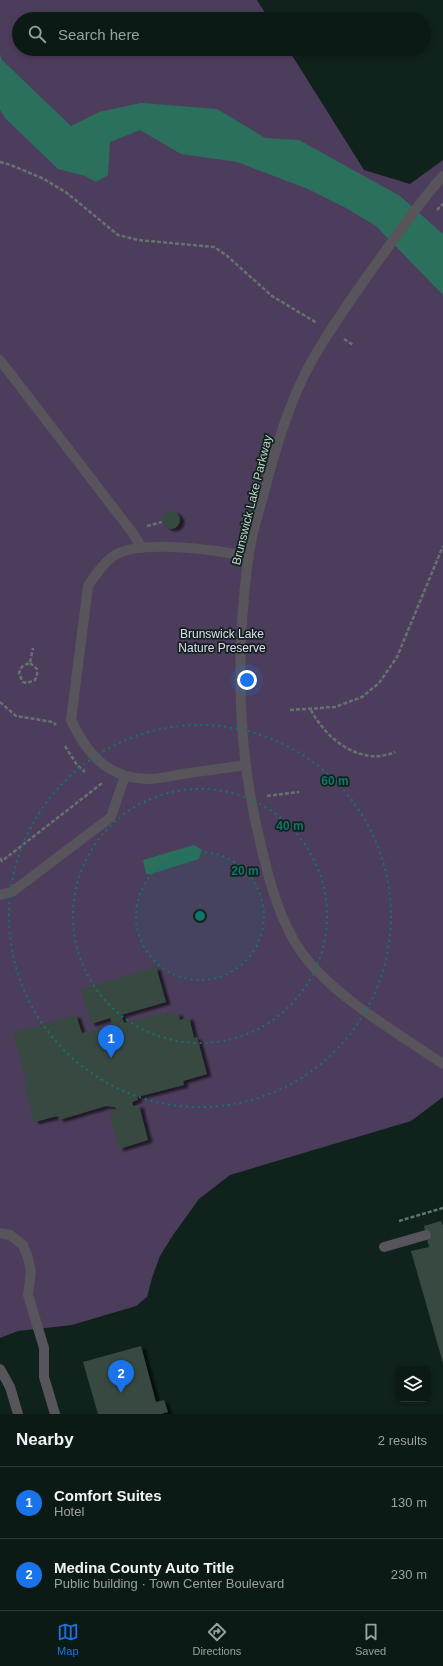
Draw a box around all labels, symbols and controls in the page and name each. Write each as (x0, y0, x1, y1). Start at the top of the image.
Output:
search box (12, 12, 431, 56)
icon: search (26, 23, 48, 45)
text: Search here (58, 26, 140, 43)
street label: Brunswick Lake Parkway (229, 434, 275, 566)
park label: Brunswick Lake Nature Preserve (178, 627, 266, 655)
your location (237, 670, 257, 690)
text: 60 m (321, 774, 349, 788)
text: 40 m (276, 819, 304, 833)
text: 20 m (231, 864, 259, 878)
centre of rings (193, 909, 207, 923)
pin: 1 (98, 1025, 124, 1058)
pin: 2 (108, 1360, 134, 1393)
map controls (395, 1366, 431, 1402)
button: layers (395, 1366, 431, 1402)
text: Nearby (16, 1430, 74, 1449)
text: 2 results (378, 1433, 427, 1448)
text: Comfort Suites (54, 1487, 162, 1504)
text: 1 (25, 1495, 33, 1510)
text: 130 m (391, 1495, 427, 1510)
text: Hotel (54, 1504, 84, 1519)
text: Medina County Auto Title (54, 1559, 234, 1576)
text: 2 (25, 1567, 33, 1582)
text: 230 m (391, 1567, 427, 1582)
text: Public building · Town Center Boulevard (54, 1576, 284, 1591)
tab: Map (57, 1621, 79, 1657)
tab: Directions (192, 1621, 241, 1657)
tab: Saved (355, 1621, 386, 1657)

